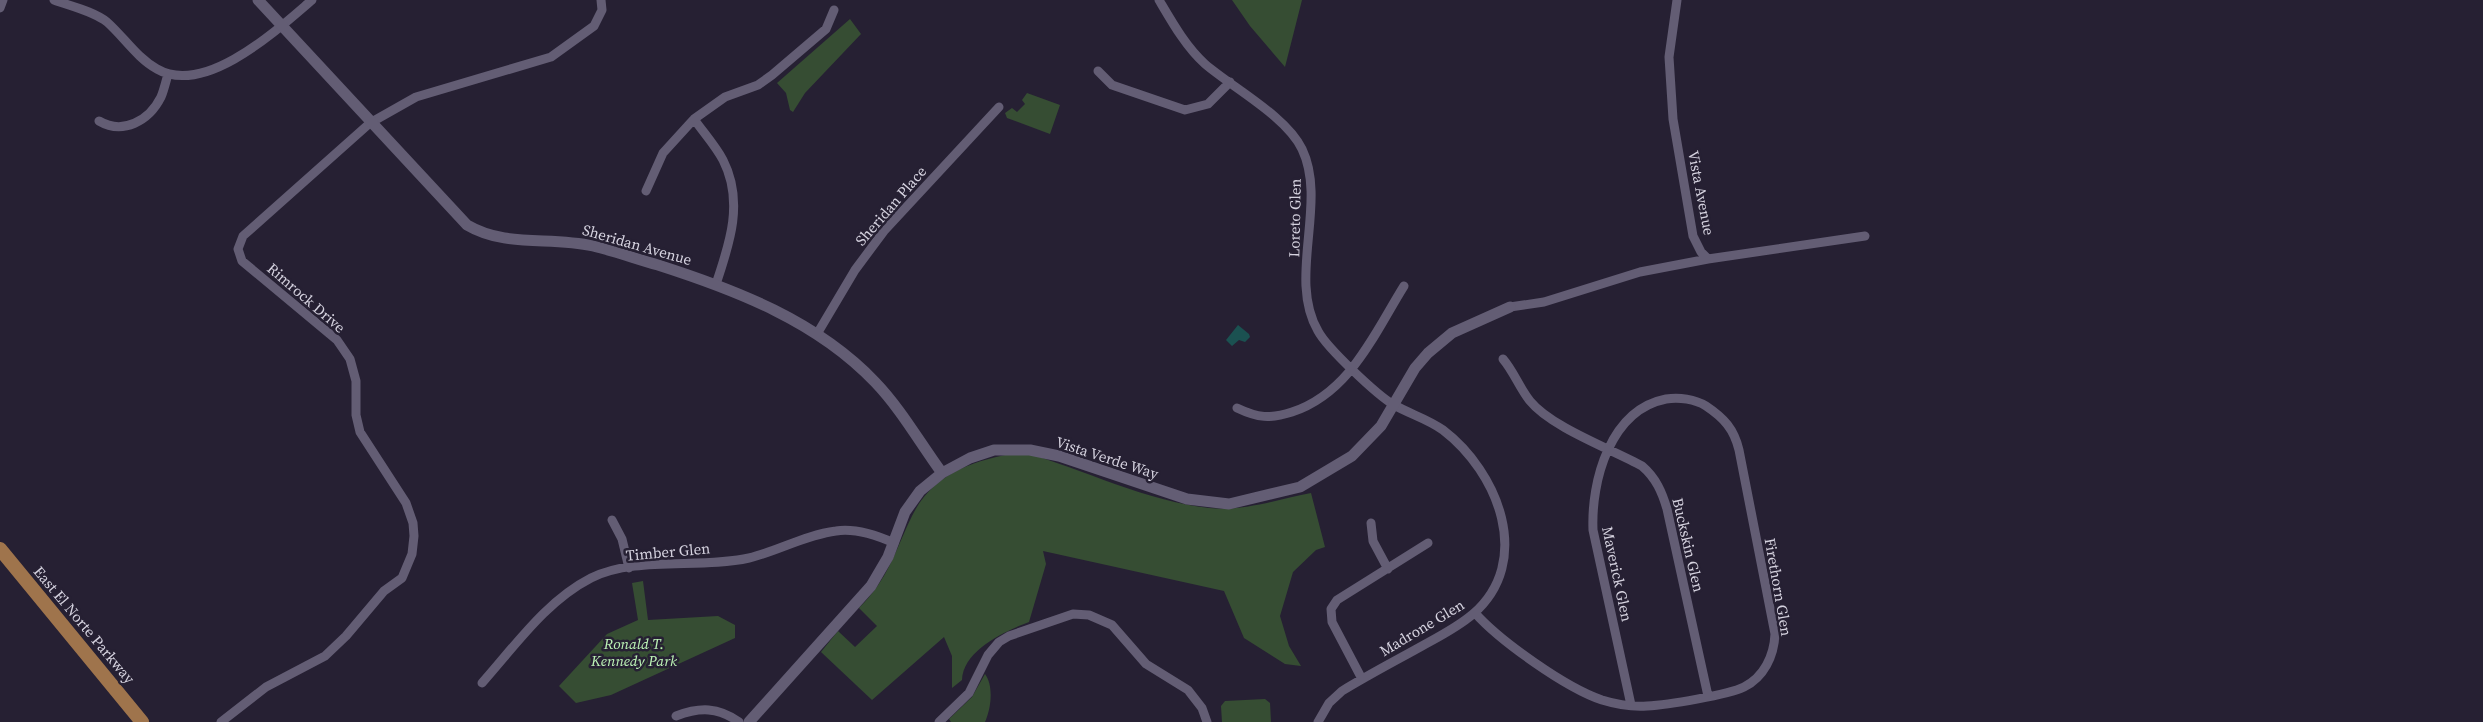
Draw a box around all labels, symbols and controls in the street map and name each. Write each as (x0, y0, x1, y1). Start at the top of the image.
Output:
street label: Vista Avenue (1683, 149, 1720, 237)
street label: Sheridan Place (850, 161, 931, 250)
street label: Loreto Glen (1283, 178, 1306, 258)
street label: Sheridan Avenue (580, 219, 695, 270)
street label: Rimrock Drive (263, 258, 350, 338)
street label: Vista Verde Way (1053, 431, 1161, 484)
street label: Buckskin Glen (1667, 496, 1710, 594)
street label: Maverick Glen (1597, 524, 1638, 623)
street label: Firethorn Glen (1760, 536, 1797, 638)
street label: Timber Glen (625, 537, 711, 566)
street label: East El Norte Parkway (29, 561, 140, 688)
street label: Madrone Glen (1375, 594, 1468, 661)
park label: Ronald T. Kennedy Park (590, 633, 678, 671)

